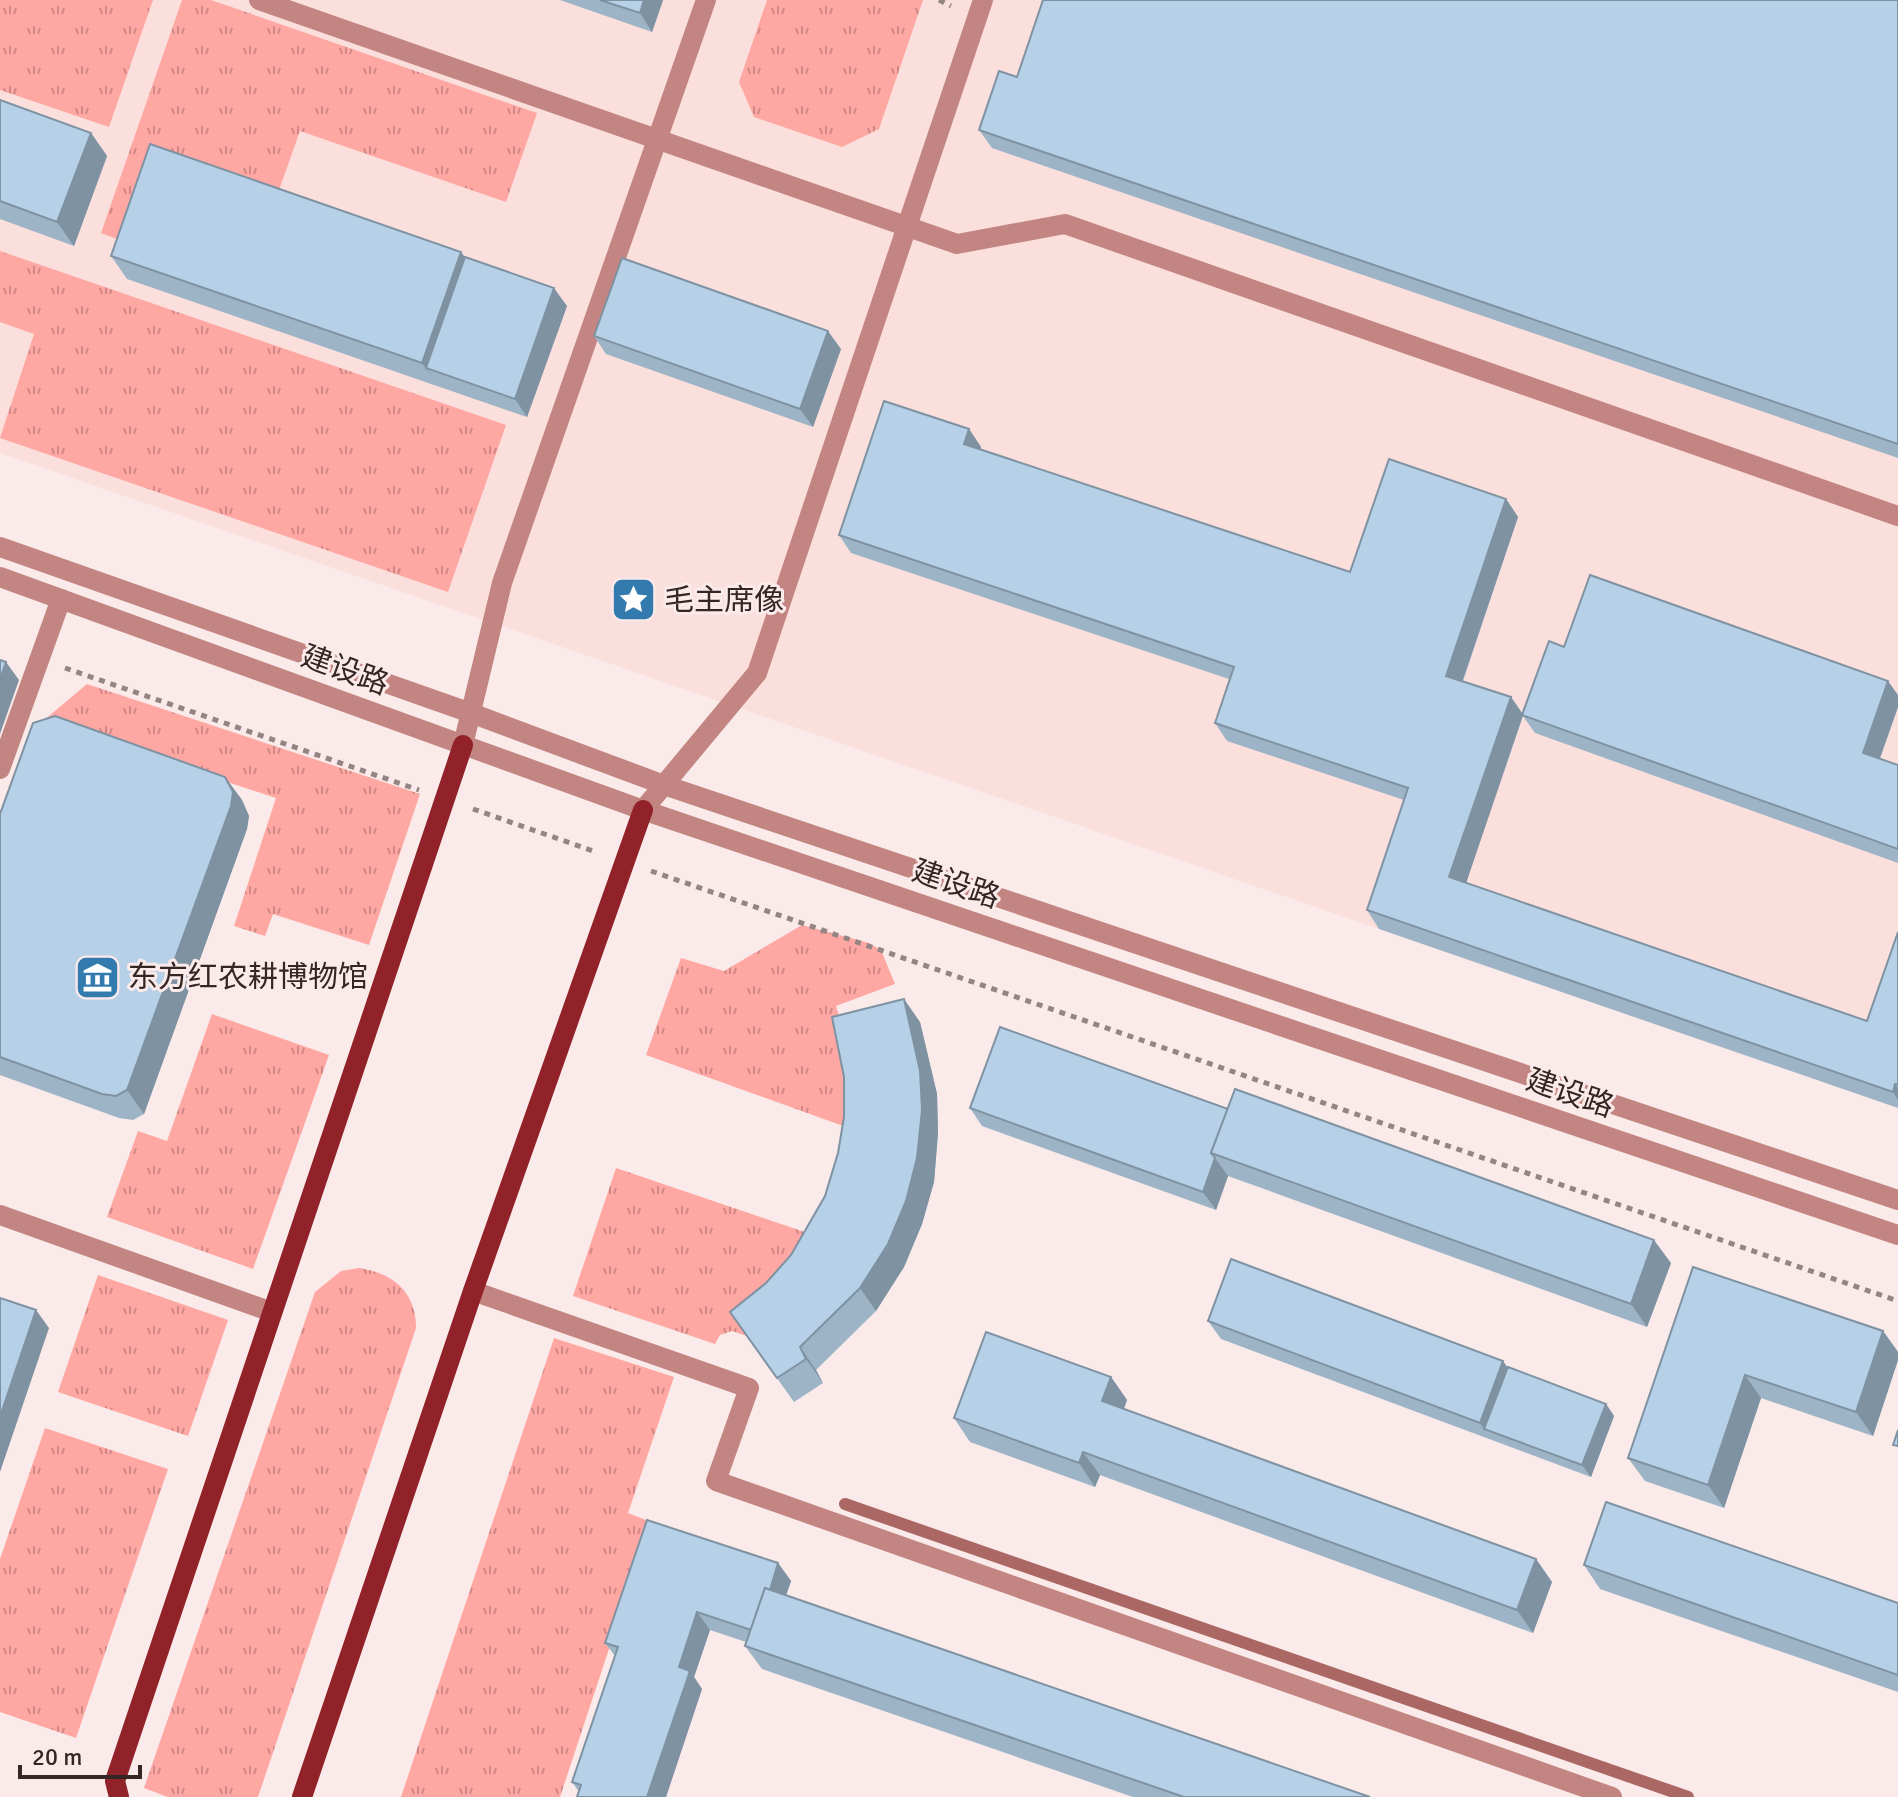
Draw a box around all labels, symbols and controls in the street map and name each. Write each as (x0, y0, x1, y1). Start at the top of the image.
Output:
place icon: 毛主席像 (609, 576, 657, 624)
place label: 毛主席像 (664, 582, 784, 619)
street label: 建设路 (296, 638, 393, 703)
street label: 建设路 (907, 852, 1004, 917)
museum icon: 东方红农耕博物馆 (73, 953, 121, 1001)
place label: 东方红农耕博物馆 (128, 959, 368, 996)
street label: 建设路 (1521, 1061, 1618, 1126)
scale bar (20, 1729, 140, 1779)
text: 20 m (32, 1742, 82, 1772)

